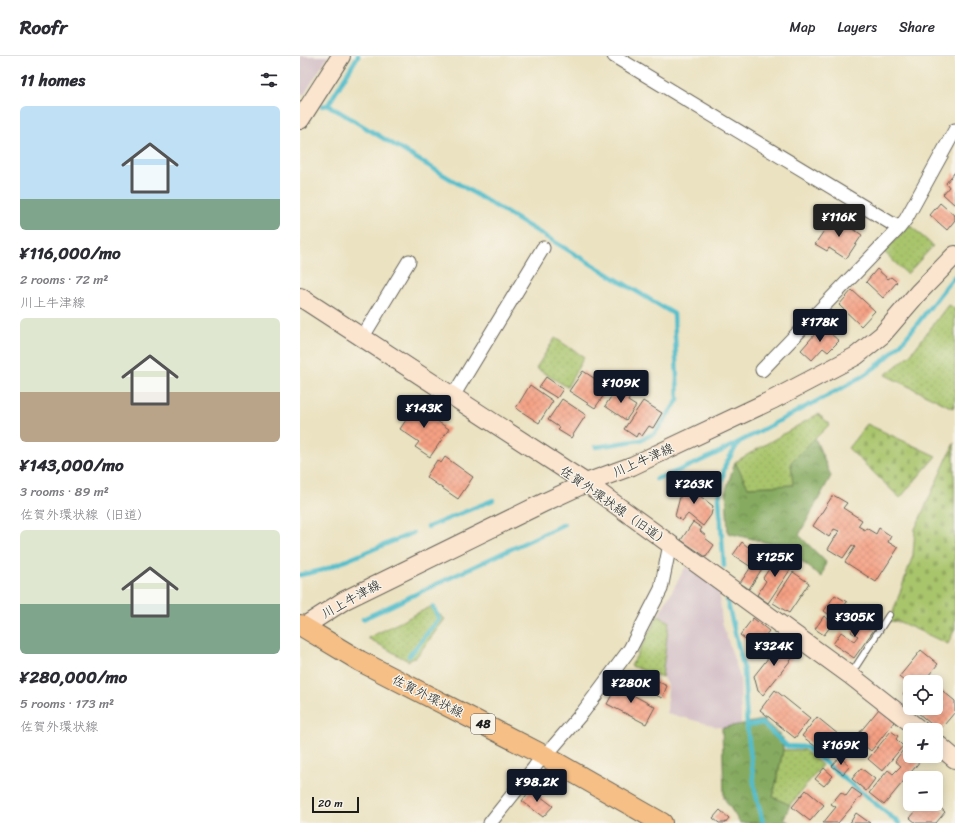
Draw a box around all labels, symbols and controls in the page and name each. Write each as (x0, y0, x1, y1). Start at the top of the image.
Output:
text: Roofr (20, 11, 67, 44)
text: Map (790, 15, 815, 40)
text: Layers (837, 15, 877, 40)
text: Share (899, 15, 935, 40)
text: 11 homes (20, 65, 85, 95)
icon: filters (258, 69, 280, 91)
icon: home (114, 132, 186, 204)
pin: ¥116K (811, 204, 867, 238)
text: ¥116K (822, 205, 856, 228)
text: ¥116,000/mo (20, 238, 121, 268)
text: 2 rooms · 72 m² (20, 268, 108, 291)
text: 川上牛津線 (20, 291, 85, 314)
pin: ¥178K (792, 309, 848, 343)
text: ¥178K (802, 310, 838, 333)
icon: home (114, 344, 186, 416)
pin: ¥109K (593, 370, 649, 404)
text: ¥109K (603, 371, 639, 394)
pin: ¥143K (396, 395, 452, 429)
text: ¥143K (406, 396, 442, 419)
street label: 川上牛津線 (609, 436, 678, 484)
text: ¥143,000/mo (20, 450, 124, 480)
street label: 佐賀外環状線（旧道） (555, 459, 675, 553)
pin: ¥263K (666, 471, 722, 505)
text: ¥263K (675, 472, 713, 495)
text: 3 rooms · 89 m² (20, 480, 109, 503)
text: 佐賀外環状線（旧道） (20, 503, 150, 526)
pin: ¥125K (747, 544, 803, 578)
text: ¥125K (757, 545, 793, 568)
icon: home (114, 556, 186, 628)
street label: 川上牛津線 (317, 573, 386, 625)
pin: ¥305K (827, 604, 883, 638)
text: ¥305K (836, 605, 874, 628)
pin: ¥324K (746, 633, 802, 667)
text: ¥324K (755, 634, 793, 657)
text: ¥280,000/mo (20, 662, 127, 692)
street label: 佐賀外環状線 (388, 668, 469, 724)
pin: ¥280K (603, 670, 659, 704)
text: ¥280K (612, 671, 650, 694)
map controls (903, 675, 943, 811)
button: locate (903, 675, 943, 715)
text: 5 rooms · 173 m² (20, 692, 114, 715)
road number: 48 (471, 714, 495, 734)
text: 佐賀外環状線 (20, 715, 98, 738)
button: + (903, 723, 943, 763)
pin: ¥169K (813, 732, 869, 766)
text: ¥169K (823, 733, 859, 756)
pin: ¥98.2K (504, 769, 570, 803)
text: ¥98.2K (516, 770, 558, 793)
button: − (903, 771, 943, 811)
text: 20 m (318, 794, 343, 813)
scale bar (312, 795, 359, 814)

